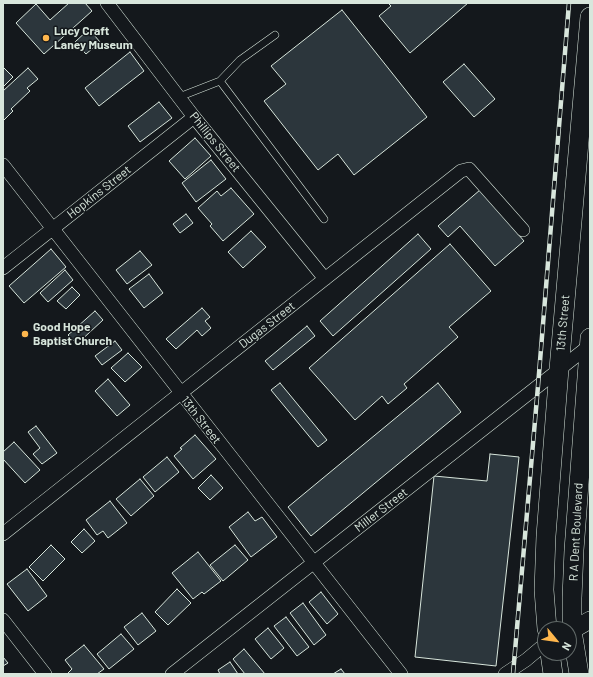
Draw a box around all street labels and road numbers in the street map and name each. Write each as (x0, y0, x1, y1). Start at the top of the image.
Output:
street label: Phillips Street (187, 109, 243, 175)
street label: Hopkins Street (64, 162, 134, 222)
street label: 13th Street (553, 294, 573, 352)
street label: Dugas Street (236, 299, 298, 351)
street label: 13th Street (178, 393, 224, 447)
street label: R A Dent Boulevard (566, 482, 586, 582)
street label: Miller Street (352, 485, 410, 535)

